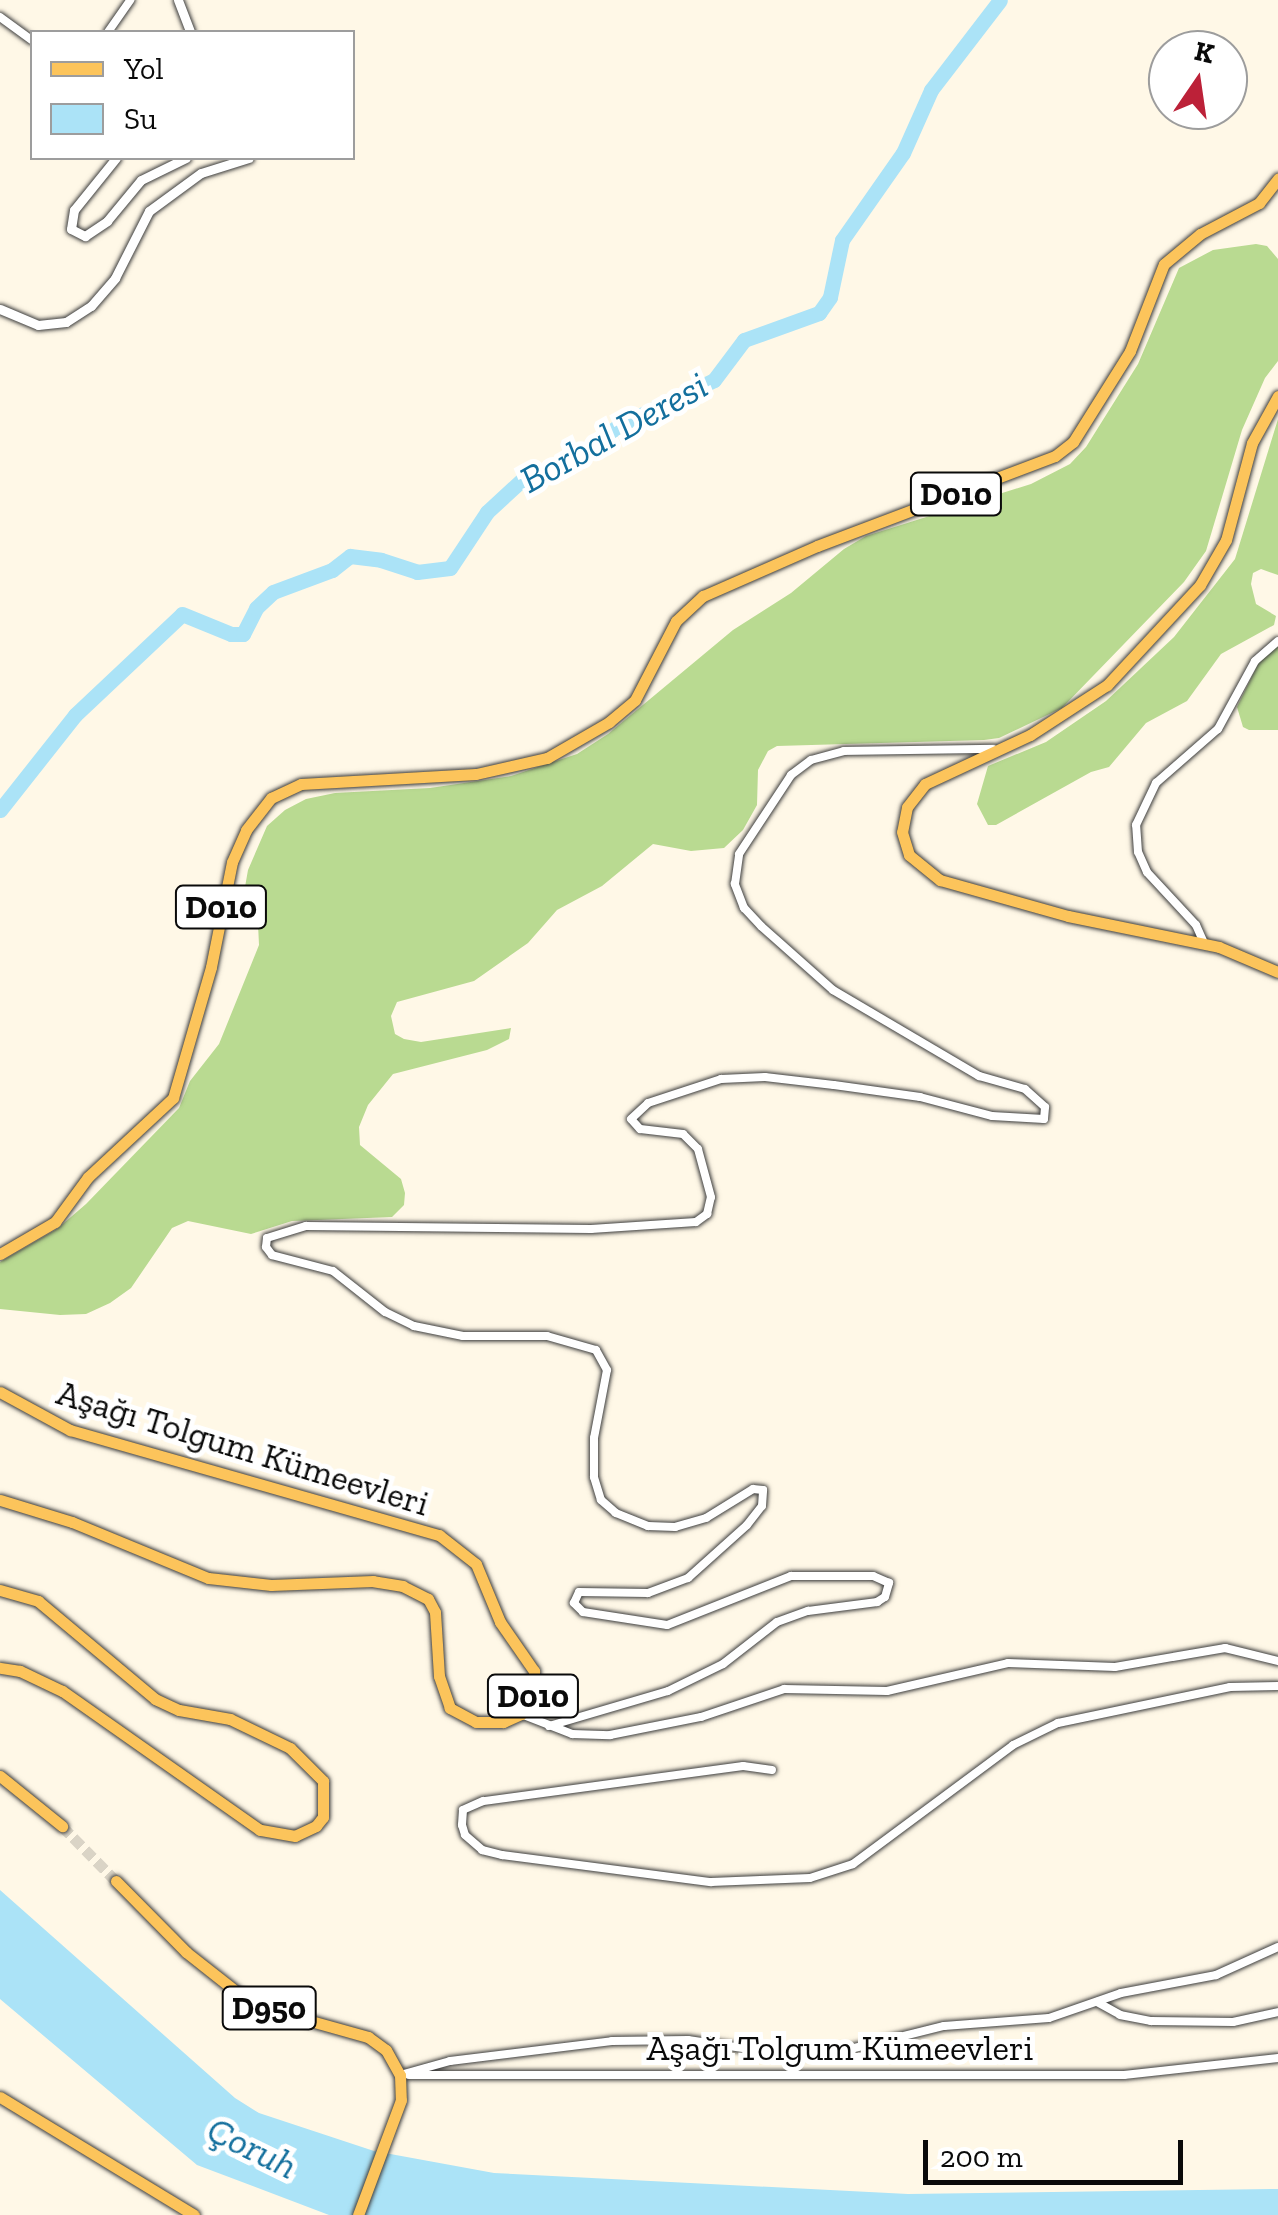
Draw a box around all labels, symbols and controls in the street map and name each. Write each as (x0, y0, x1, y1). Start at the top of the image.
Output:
legend (30, 30, 355, 160)
north arrow (1148, 30, 1248, 130)
text: K (1192, 34, 1217, 70)
text: Yol (124, 51, 163, 87)
text: Su (124, 101, 157, 137)
water label: Borbal Deresi (512, 363, 716, 503)
road number: D010 (908, 467, 1004, 521)
road number: D010 (174, 880, 268, 934)
street label: Aşağı Tolgum Kümeevleri (52, 1371, 434, 1525)
road number: D010 (486, 1669, 580, 1723)
road number: D950 (222, 1981, 316, 2035)
street label: Aşağı Tolgum Kümeevleri (646, 2027, 1034, 2069)
water label: Çoruh (200, 2107, 304, 2189)
scale bar (928, 2120, 1188, 2182)
text: 200 m (940, 2139, 1023, 2175)

